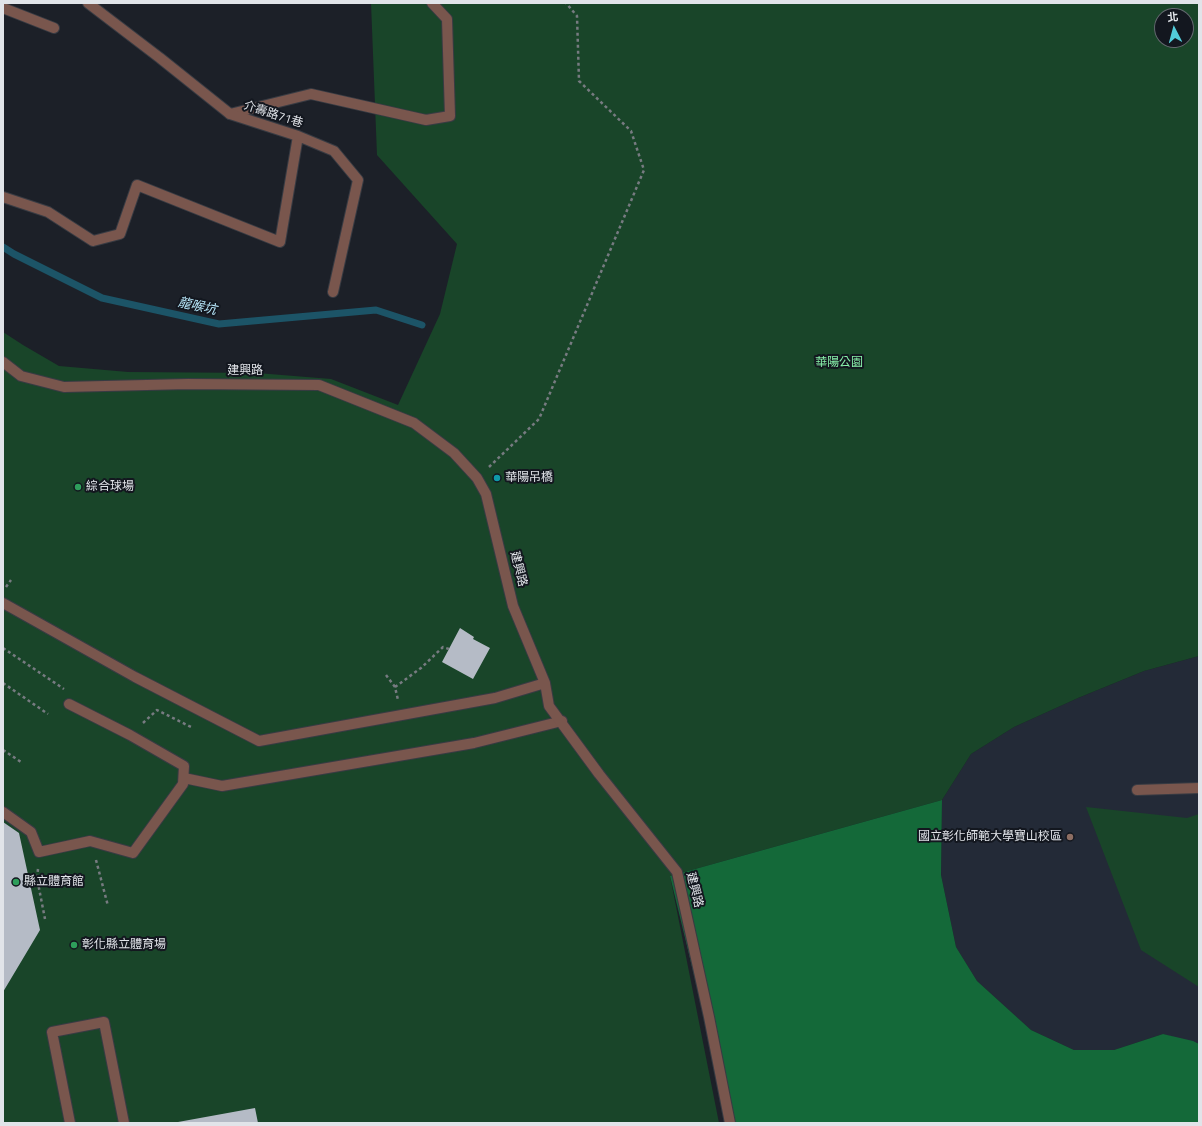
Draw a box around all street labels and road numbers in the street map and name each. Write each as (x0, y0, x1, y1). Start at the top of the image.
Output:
street label: 介壽路71巷 (242, 99, 304, 131)
street label: 建興路 (227, 364, 263, 378)
street label: 建興路 (507, 550, 529, 588)
street label: 建興路 (683, 871, 705, 909)

